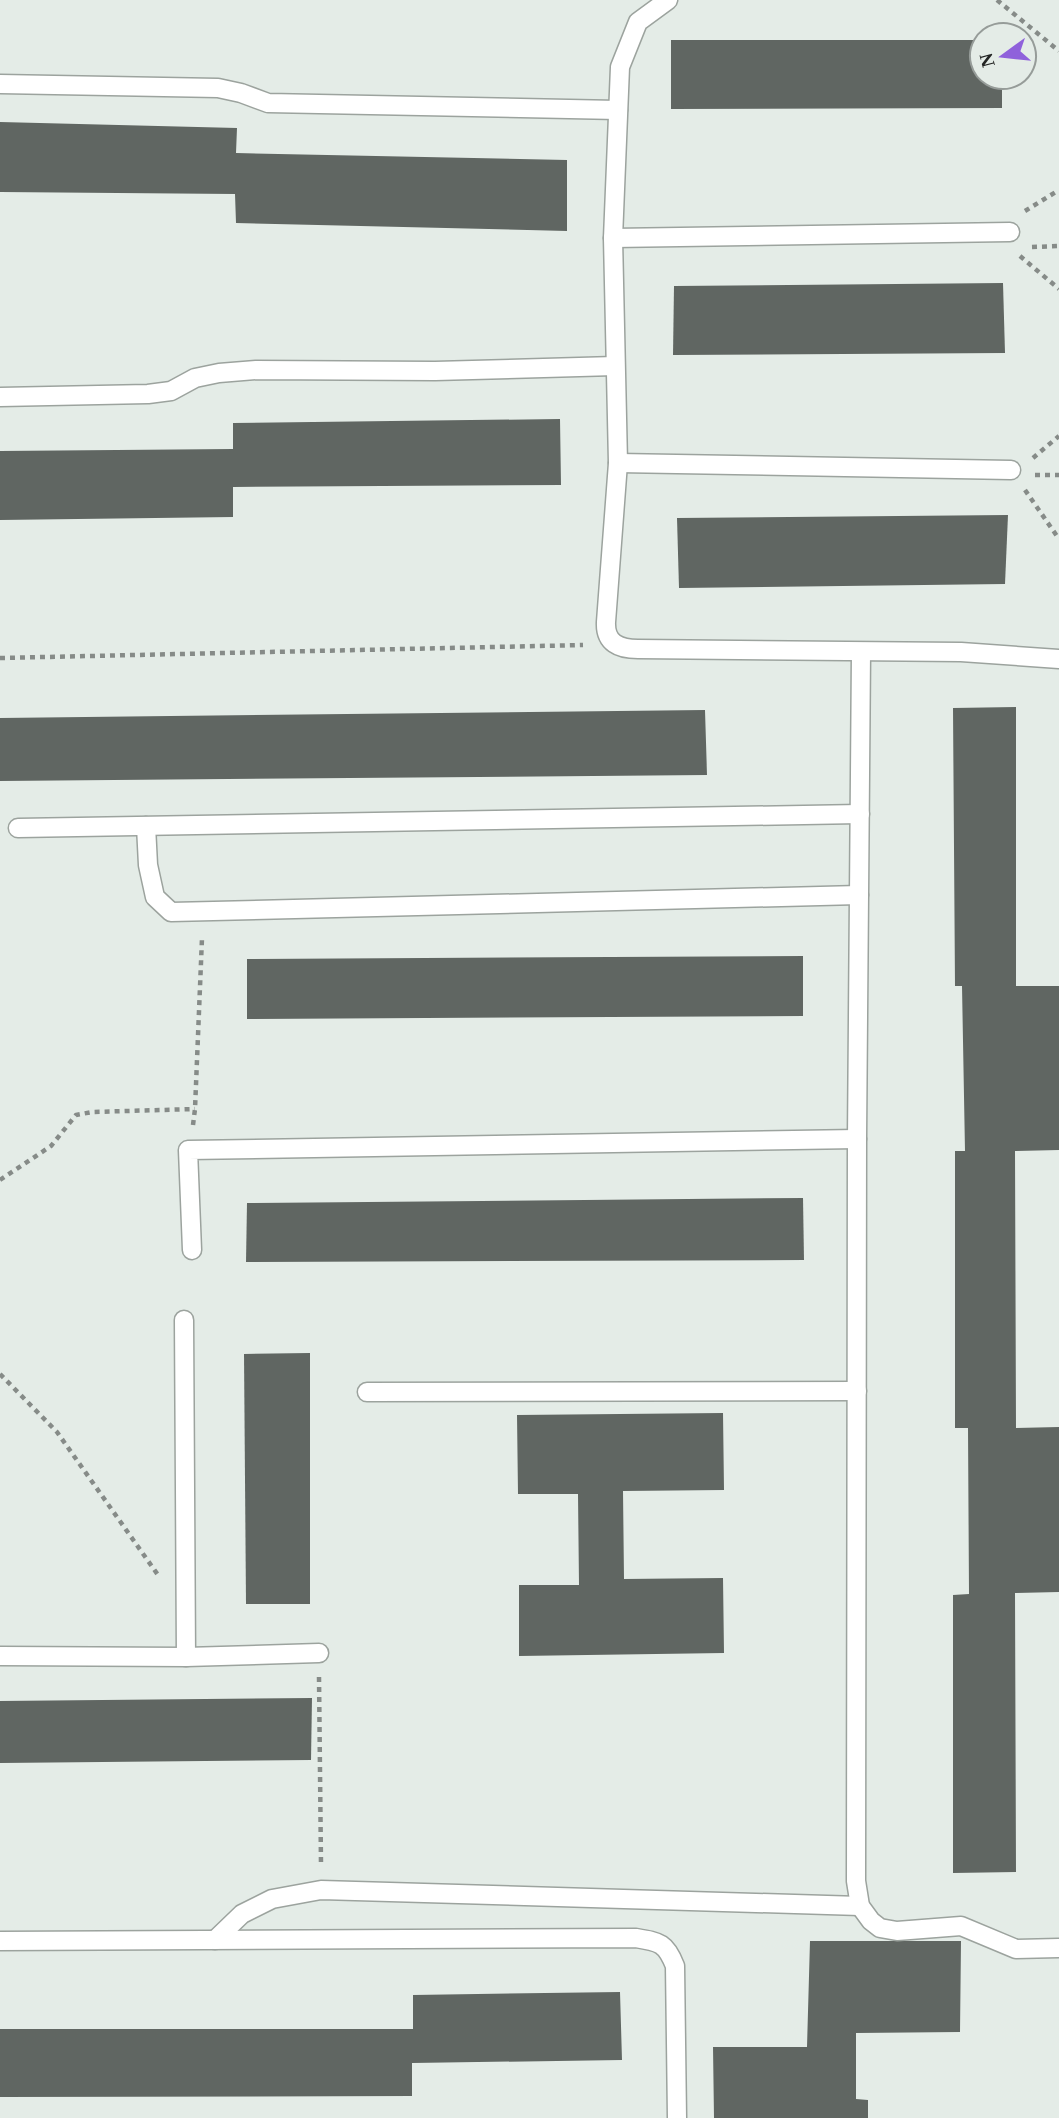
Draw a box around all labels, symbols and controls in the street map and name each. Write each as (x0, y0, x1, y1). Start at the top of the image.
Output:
north arrow (968, 21, 1038, 91)
text: N (975, 51, 999, 70)

